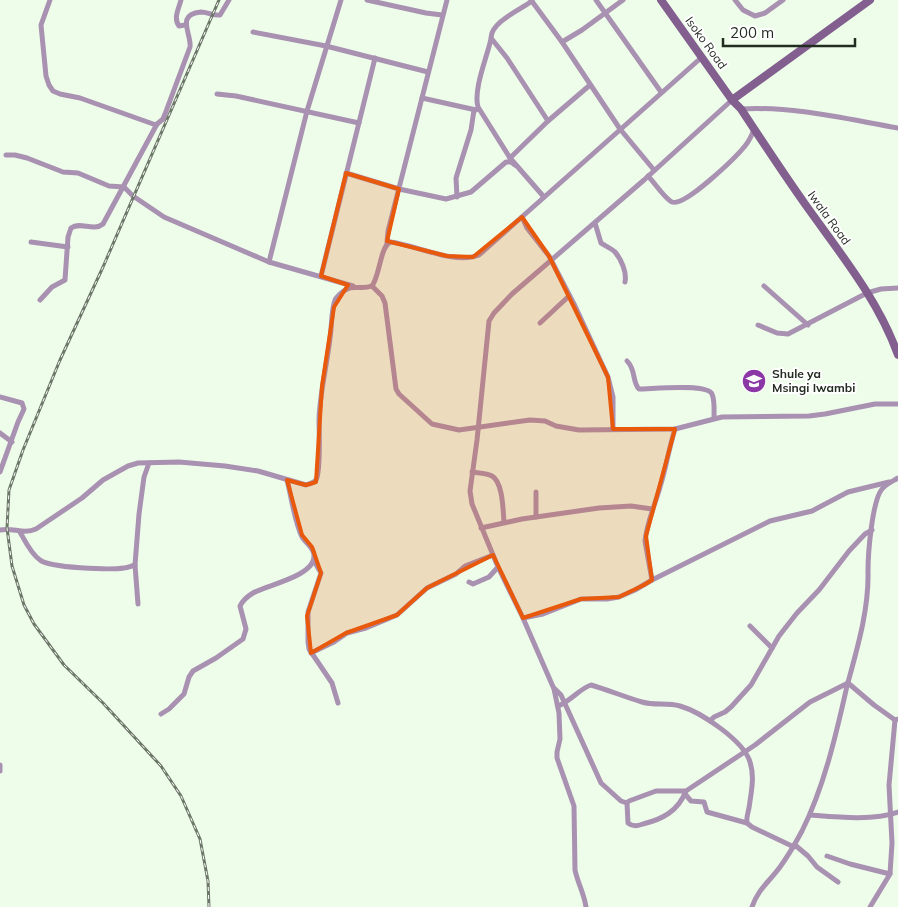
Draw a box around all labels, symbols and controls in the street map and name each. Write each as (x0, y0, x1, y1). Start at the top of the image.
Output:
street label: Isoko Road (682, 13, 731, 72)
scale bar (723, 15, 856, 47)
text: 200 m (730, 23, 774, 42)
street label: Iwala Road (805, 188, 854, 248)
place label: Shule ya Msingi Iwambi (772, 366, 855, 395)
school or university icon: Shule ya Msingi Iwambi (741, 368, 767, 394)

